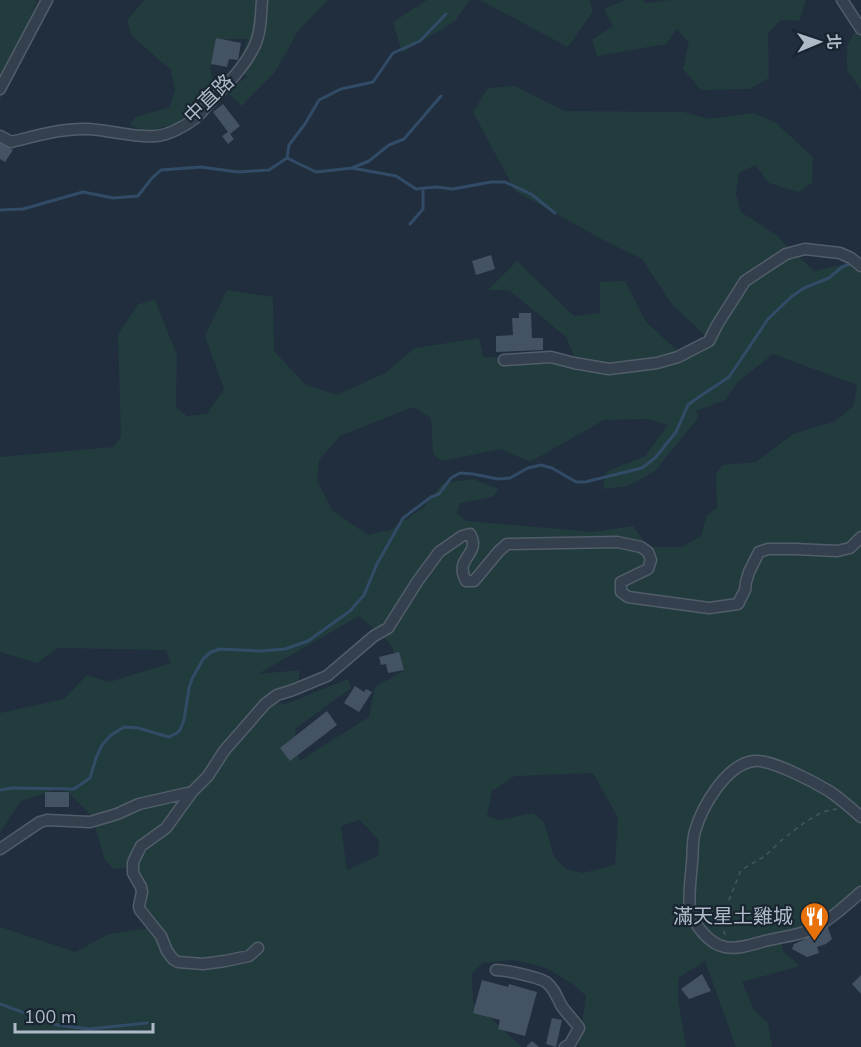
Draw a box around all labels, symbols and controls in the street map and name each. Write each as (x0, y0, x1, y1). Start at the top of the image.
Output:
north arrow (789, 12, 849, 72)
text: 北 (822, 33, 844, 50)
street label: 中直路 (178, 68, 240, 130)
restaurant icon: 滿天星土雞城 (798, 900, 830, 942)
place label: 滿天星土雞城 (673, 903, 793, 930)
scale bar (15, 996, 153, 1034)
text: 100 m (24, 1005, 76, 1029)

